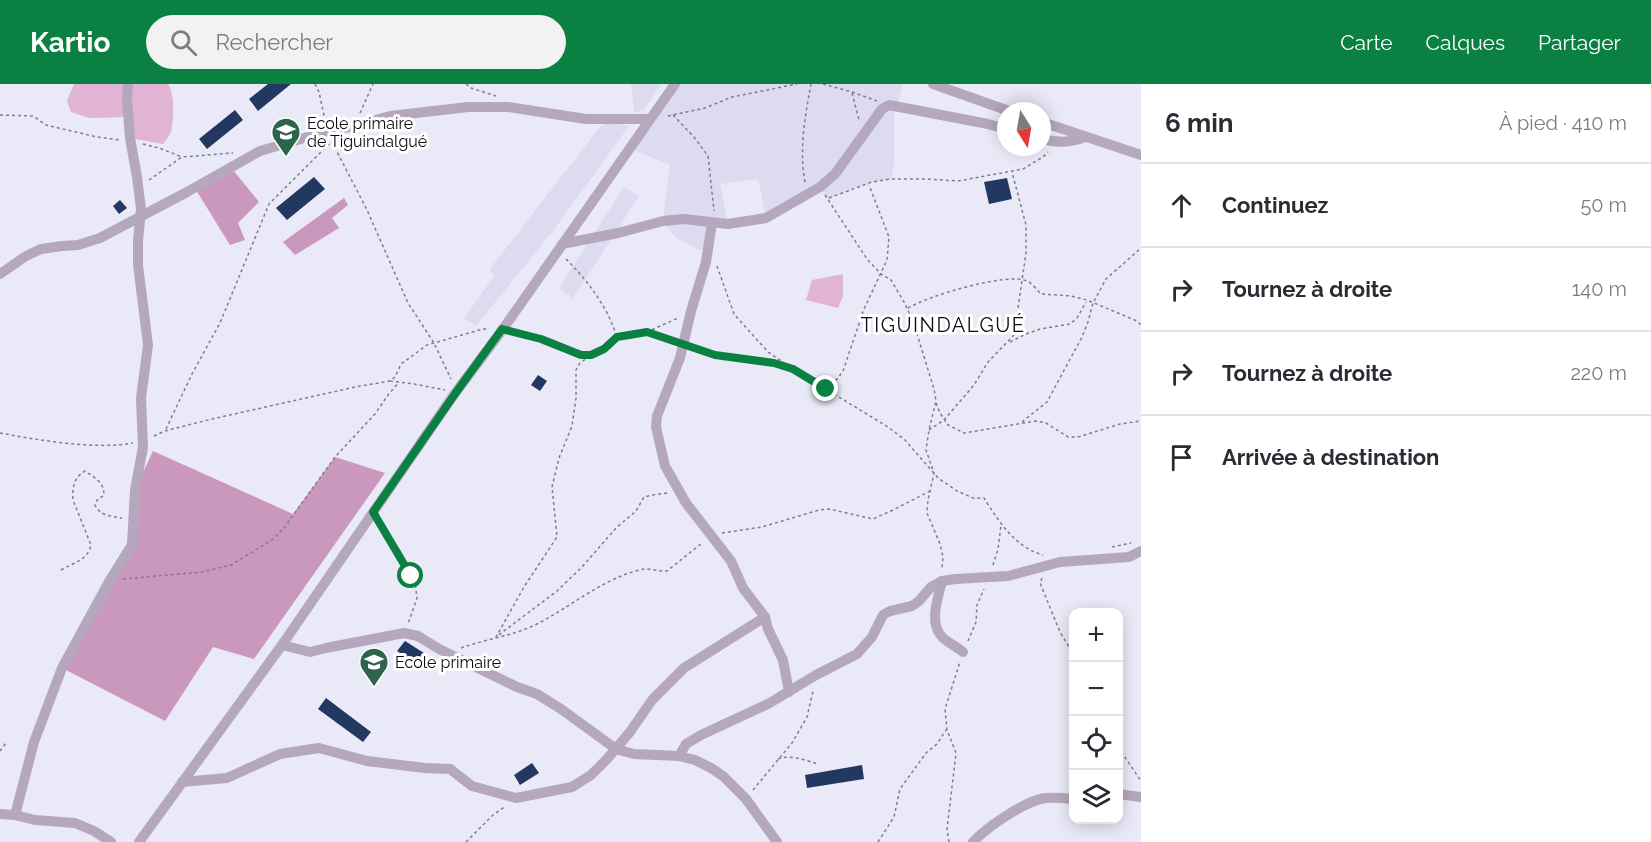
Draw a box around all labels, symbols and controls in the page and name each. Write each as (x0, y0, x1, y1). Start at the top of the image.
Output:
search box (146, 15, 566, 69)
text: Kartio (30, 26, 110, 59)
icon: search (167, 26, 200, 59)
text: Rechercher (215, 29, 333, 55)
text: Carte (1340, 30, 1393, 55)
text: Calques (1426, 30, 1505, 55)
text: Partager (1538, 30, 1621, 55)
north arrow (997, 102, 1051, 156)
text: 6 min (1165, 108, 1234, 138)
text: À pied · 410 m (1499, 111, 1627, 135)
place label: Ecole primaire de Tiguindalgué (307, 114, 427, 151)
school or university icon: Ecole primaire de Tiguindalgué (270, 116, 302, 158)
icon: ahead (1165, 189, 1198, 222)
text: Continuez (1222, 192, 1328, 218)
text: 50 m (1580, 193, 1627, 217)
icon: right (1165, 273, 1198, 306)
text: Tournez à droite (1222, 276, 1392, 302)
text: 140 m (1572, 277, 1627, 301)
district label: TIGUINDALGUÉ (861, 313, 1026, 337)
icon: right (1165, 357, 1198, 390)
text: Tournez à droite (1222, 360, 1392, 386)
text: 220 m (1570, 361, 1627, 385)
route end (812, 375, 838, 401)
icon: arrive (1165, 441, 1198, 474)
text: Arrivée à destination (1222, 444, 1439, 470)
route start (397, 562, 423, 588)
map controls (1069, 608, 1123, 824)
button: + (1069, 608, 1123, 662)
school or university icon: Ecole primaire (358, 646, 390, 688)
place label: Ecole primaire (395, 653, 501, 672)
button: − (1069, 662, 1123, 716)
button: locate (1069, 716, 1123, 770)
button: layers (1069, 770, 1123, 824)

